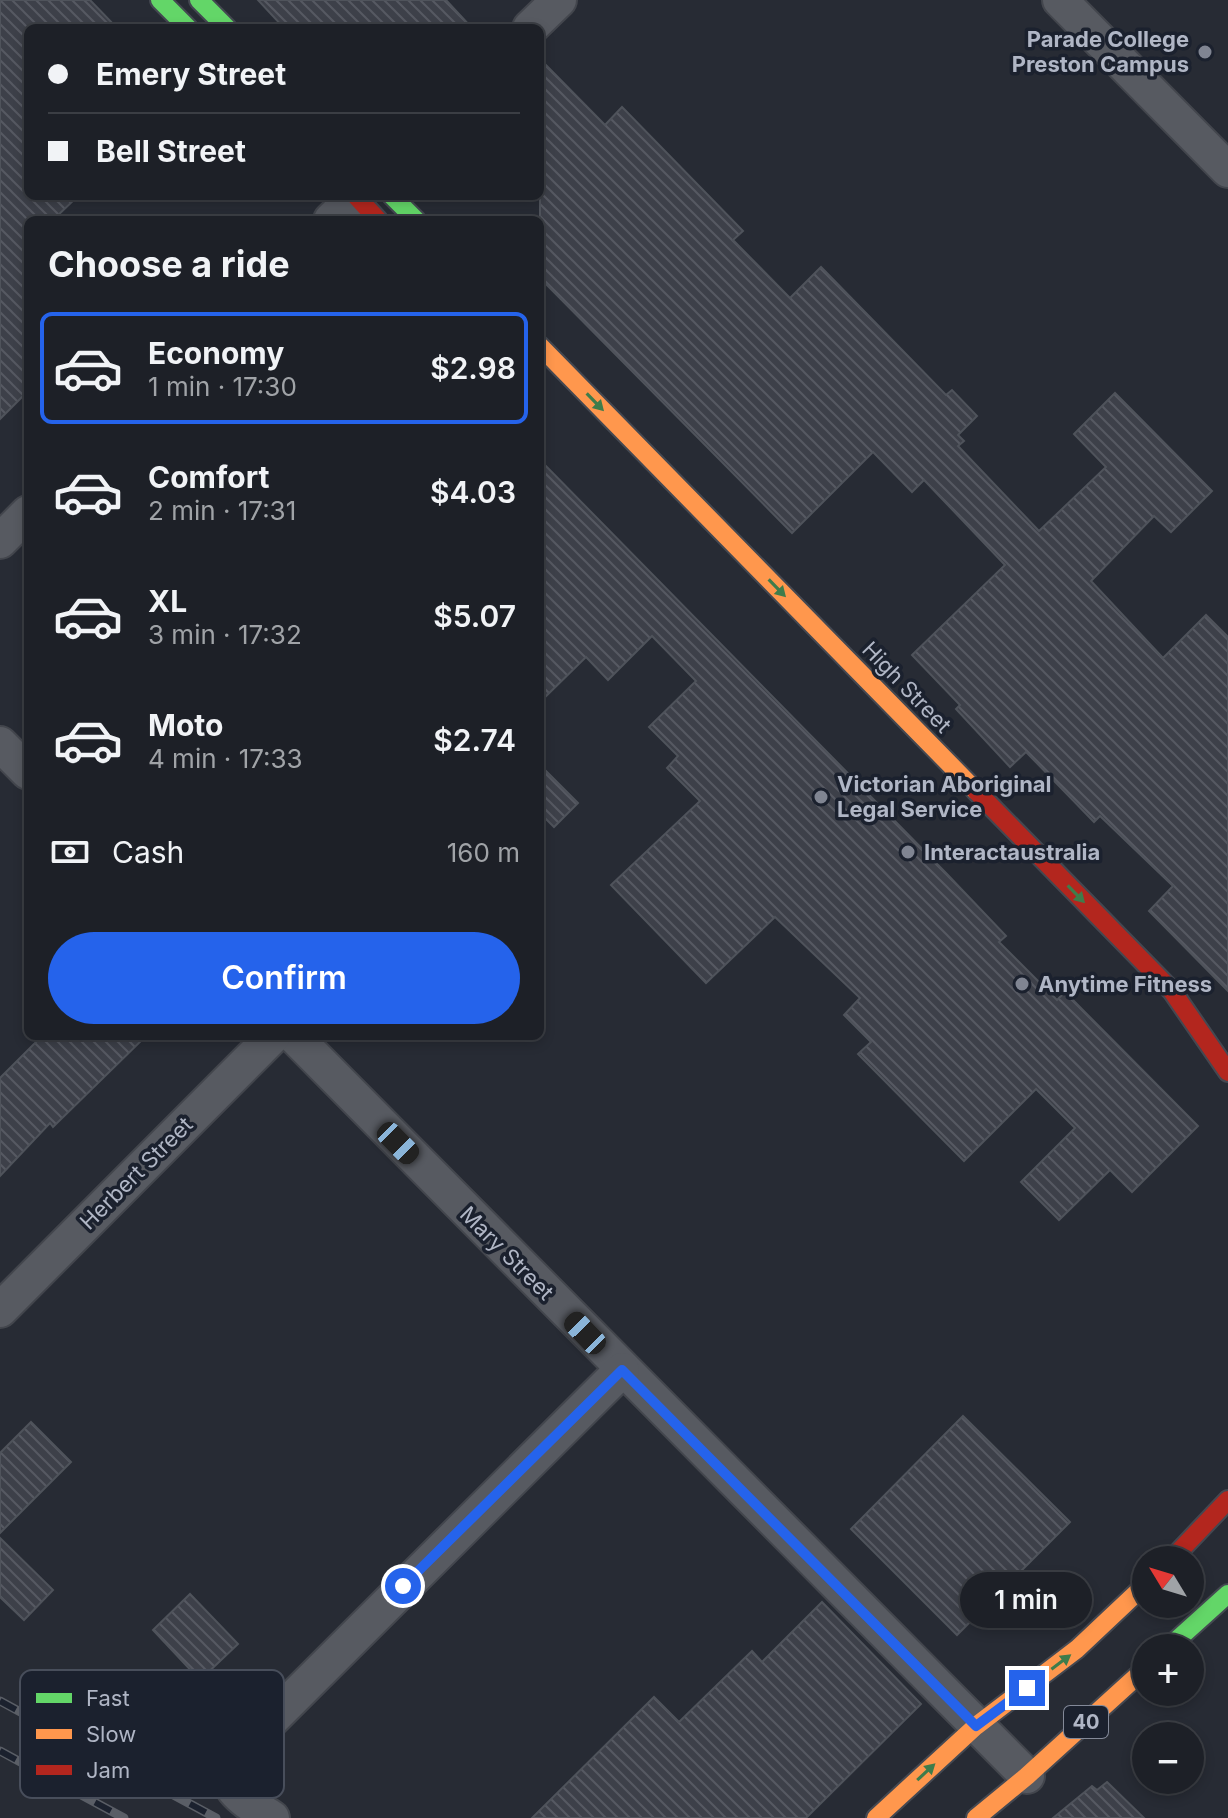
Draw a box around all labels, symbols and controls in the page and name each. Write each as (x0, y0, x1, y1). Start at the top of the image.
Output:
place label: Parade College Preston Campus (1012, 26, 1189, 77)
marker: Parade College Preston Campus (1196, 43, 1214, 61)
text: Emery Street (96, 56, 286, 92)
text: Bell Street (96, 133, 246, 169)
text: Choose a ride (48, 242, 290, 286)
icon: car (52, 332, 124, 404)
text: Economy (148, 335, 284, 371)
text: $2.98 (430, 350, 516, 386)
text: 1 min · 17:30 (148, 371, 297, 402)
one-way arrow (585, 392, 603, 411)
icon: car (52, 456, 124, 528)
text: Comfort (148, 459, 269, 495)
text: $4.03 (430, 474, 516, 510)
text: 2 min · 17:31 (148, 495, 296, 526)
one-way arrow (767, 578, 785, 597)
icon: car (52, 580, 124, 652)
text: XL (148, 583, 187, 619)
text: $5.07 (433, 598, 516, 634)
text: 3 min · 17:32 (148, 619, 302, 650)
street label: High Street (857, 636, 957, 738)
icon: car (52, 704, 124, 776)
text: Moto (148, 707, 223, 743)
text: $2.74 (433, 722, 516, 758)
text: 4 min · 17:33 (148, 743, 303, 774)
place label: Victorian Aboriginal Legal Service (837, 771, 1052, 822)
marker: Victorian Aboriginal Legal Service (812, 788, 830, 806)
icon: cash (48, 830, 92, 874)
text: Cash (112, 834, 184, 870)
text: 160 m (447, 837, 520, 868)
place label: Interactaustralia (924, 839, 1100, 865)
marker: Interactaustralia (899, 843, 917, 861)
one-way arrow (1066, 884, 1085, 903)
button: Confirm (48, 932, 520, 1024)
place label: Anytime Fitness (1038, 971, 1212, 997)
marker: Anytime Fitness (1013, 975, 1031, 993)
street label: Herbert Street (74, 1111, 198, 1235)
car (373, 1118, 423, 1168)
street label: Mary Street (455, 1201, 559, 1305)
car (560, 1307, 610, 1359)
north arrow (1132, 1546, 1204, 1618)
map controls (1132, 1546, 1204, 1794)
route start (385, 1568, 421, 1604)
callout: 1 min (961, 1572, 1093, 1628)
text: 1 min (994, 1584, 1058, 1615)
button: + (1132, 1634, 1204, 1706)
one-way arrow (1050, 1654, 1071, 1670)
legend (20, 1670, 284, 1798)
route end (1009, 1670, 1045, 1706)
text: Fast (86, 1685, 130, 1711)
road number: 40 (1064, 1706, 1108, 1738)
text: Slow (86, 1721, 136, 1747)
button: − (1132, 1722, 1204, 1794)
text: Jam (86, 1757, 130, 1783)
one-way arrow (916, 1764, 936, 1781)

